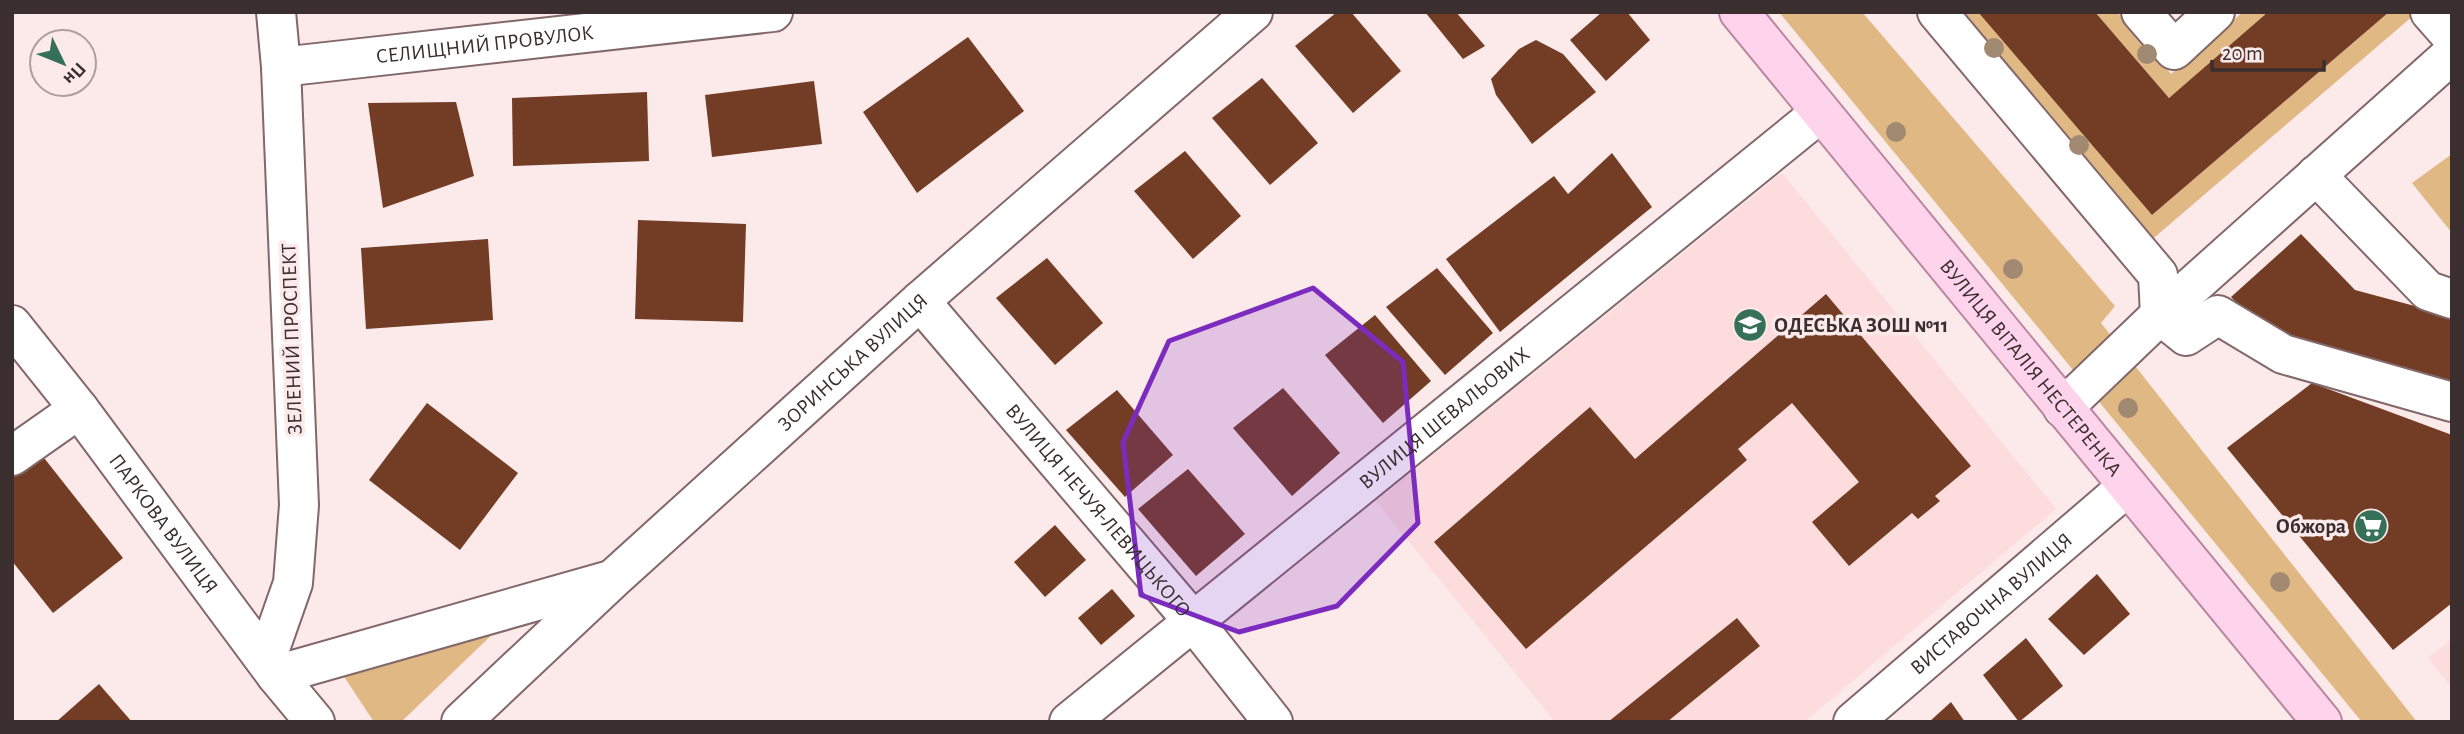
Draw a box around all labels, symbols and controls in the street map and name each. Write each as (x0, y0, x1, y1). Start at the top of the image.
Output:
street label: СЕЛИЩНИЙ ПРОВУЛОК (375, 22, 595, 67)
north arrow (28, 28, 98, 98)
scale bar (2212, 28, 2324, 72)
text: 20 m (2222, 43, 2263, 64)
text: Пн (59, 59, 89, 89)
street label: ЗЕЛЕНИЙ ПРОСПЕКТ (277, 243, 306, 435)
street label: ВУЛИЦЯ ВІТАЛІЯ НЕСТЕРЕНКА (1936, 255, 2126, 480)
street label: ЗОРИНСЬКА ВУЛИЦЯ (774, 289, 931, 435)
school or university icon: ОДЕСЬКА ЗОШ №11 (1731, 306, 1769, 344)
place label: ОДЕСЬКА ЗОШ №11 (1774, 315, 1948, 336)
street label: ВУЛИЦЯ ШЕВАЛЬОВИХ (1355, 343, 1533, 493)
street label: ВУЛИЦЯ НЕЧУЯ-ЛЕВИЦЬКОГО (1002, 400, 1195, 621)
street label: ПАРКОВА ВУЛИЦЯ (105, 450, 222, 597)
supermarket icon: Обжора (2352, 507, 2390, 545)
place label: Обжора (2276, 516, 2346, 537)
street label: ВИСТАВОЧНА ВУЛИЦЯ (1906, 529, 2076, 678)

